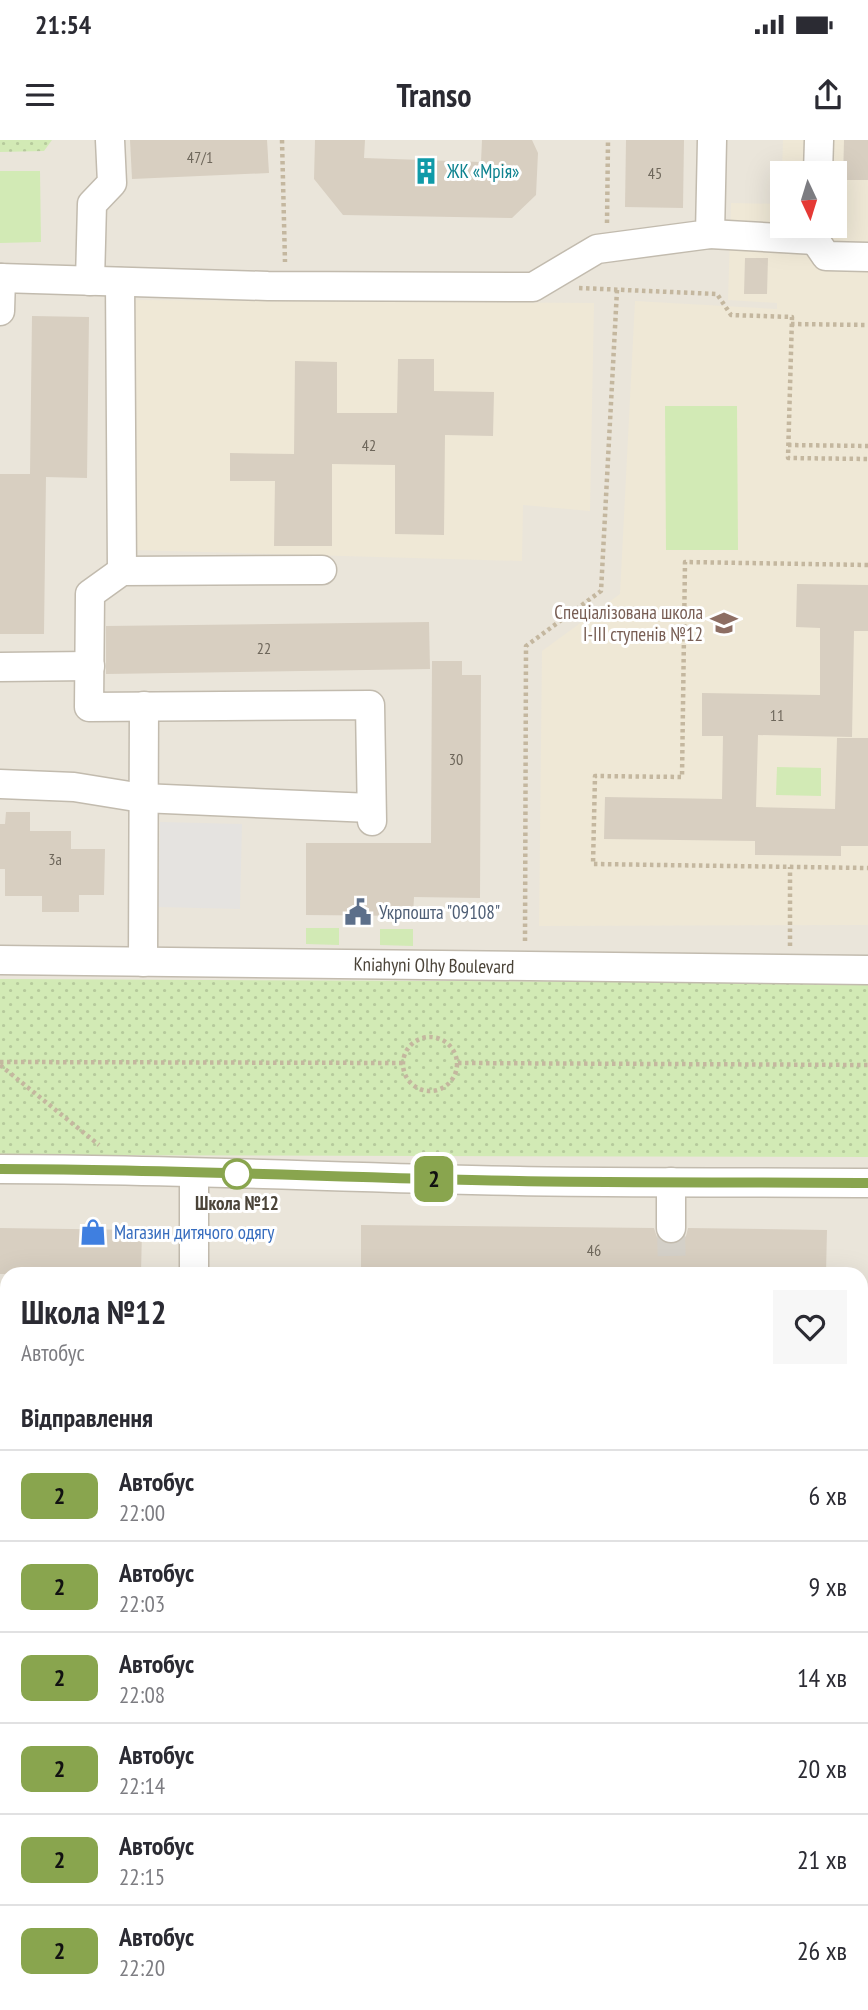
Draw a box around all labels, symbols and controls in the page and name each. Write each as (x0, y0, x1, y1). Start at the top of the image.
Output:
text: 21:54 (35, 8, 91, 41)
text: Transo (397, 74, 471, 116)
icon: menu (21, 76, 59, 114)
icon: share (809, 76, 847, 114)
house number: 47/1 (187, 147, 213, 167)
building icon: ЖК «Мрія» (411, 156, 441, 186)
place label: ЖК «Мрія» (446, 159, 519, 183)
north arrow (770, 161, 847, 238)
map controls (770, 161, 847, 238)
house number: 45 (648, 163, 662, 183)
house number: 42 (362, 435, 376, 455)
place label: Спеціалізована школа І-ІІІ ступенів №12 (554, 600, 703, 646)
school or university icon: Спеціалізована школа І-ІІІ ступенів №12 (709, 608, 739, 638)
house number: 22 (257, 638, 271, 658)
house number: 11 (770, 705, 784, 725)
house number: 30 (449, 749, 463, 769)
house number: 3а (48, 849, 62, 869)
public building icon: Укрпошта "09108" (343, 897, 373, 927)
place label: Укрпошта "09108" (379, 900, 500, 924)
street label: Kniahyni Olhy Boulevard (353, 952, 515, 978)
line badge: 2 (411, 1156, 457, 1202)
marker: Школа №12 (222, 1159, 252, 1189)
text: 2 (428, 1163, 440, 1194)
place label: Школа №12 (195, 1191, 279, 1215)
shop icon: Магазин дитячого одягу (78, 1217, 108, 1247)
place label: Магазин дитячого одягу (114, 1220, 275, 1244)
house number: 46 (587, 1240, 601, 1260)
text: Школа №12 (21, 1290, 167, 1333)
button: heart (773, 1290, 847, 1364)
text: Автобус (21, 1338, 85, 1367)
text: Відправлення (21, 1401, 153, 1434)
text: Автобус (119, 1465, 194, 1498)
text: 6 хв (809, 1479, 847, 1512)
text: 2 (54, 1480, 65, 1511)
text: 22:00 (119, 1498, 165, 1527)
text: Автобус (119, 1556, 194, 1589)
text: 9 хв (809, 1570, 847, 1603)
text: 2 (54, 1571, 65, 1602)
text: 22:03 (119, 1589, 165, 1618)
text: Автобус (119, 1647, 194, 1680)
text: 14 хв (797, 1661, 847, 1694)
text: 2 (54, 1662, 65, 1693)
text: 22:08 (119, 1680, 165, 1709)
text: Автобус (119, 1738, 194, 1771)
text: 20 хв (797, 1752, 847, 1785)
text: 2 (54, 1753, 65, 1784)
text: 22:14 (119, 1771, 165, 1800)
text: Автобус (119, 1829, 194, 1862)
text: 21 хв (797, 1843, 847, 1876)
text: 2 (54, 1844, 65, 1875)
text: 22:15 (119, 1862, 165, 1891)
text: Автобус (119, 1920, 194, 1953)
text: 26 хв (797, 1934, 847, 1967)
text: 2 (54, 1935, 65, 1966)
text: 22:20 (119, 1953, 165, 1982)

